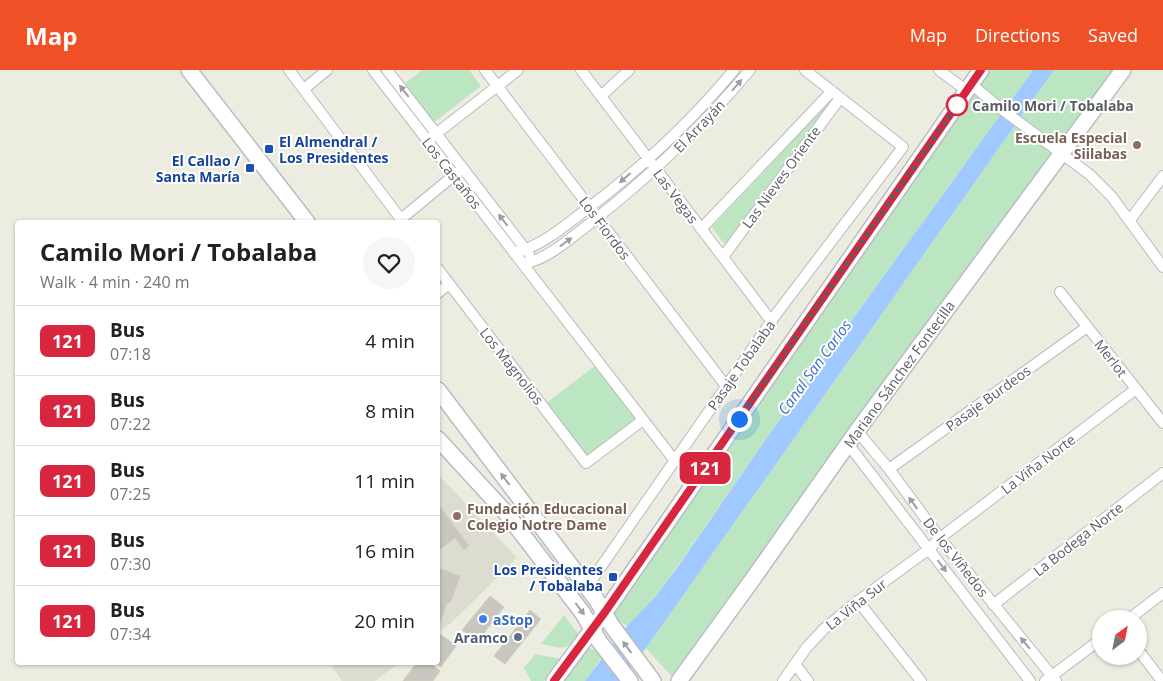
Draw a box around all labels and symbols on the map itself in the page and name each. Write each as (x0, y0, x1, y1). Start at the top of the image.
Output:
one-way arrow (731, 79, 743, 91)
one-way arrow (399, 84, 409, 98)
marker: Camilo Mori / Tobalaba (946, 94, 968, 116)
street label: El Arrayán (669, 96, 729, 156)
place label: Camilo Mori / Tobalaba (972, 96, 1134, 115)
street label: Las Nieves Oriente (737, 122, 825, 232)
place label: Escuela Especial Siilabas (1015, 128, 1127, 163)
place label: El Almendral / Los Presidentes (279, 132, 389, 167)
street label: Los Castaños (418, 133, 486, 213)
marker: Escuela Especial Siilabas (1131, 139, 1143, 151)
marker: El Almendral / Los Presidentes (263, 143, 275, 155)
place label: El Callao / Santa María (156, 151, 240, 186)
marker: El Callao / Santa María (244, 162, 256, 174)
street label: Las Vegas (649, 165, 703, 227)
one-way arrow (620, 172, 632, 184)
street label: Los Fiordos (575, 192, 635, 264)
one-way arrow (498, 213, 508, 227)
one-way arrow (559, 237, 573, 247)
street label: Mariano Sánchez Fontecilla (839, 297, 959, 451)
water label: Canal San Carlos (773, 315, 855, 418)
street label: Pasaje Tobalaba (703, 316, 779, 414)
street label: Los Magnolios (476, 323, 548, 409)
street label: Merlot (1090, 335, 1132, 381)
street label: Pasaje Burdeos (942, 361, 1035, 435)
your location (727, 407, 752, 432)
street label: La Viña Norte (997, 430, 1079, 498)
line badge: 121 (676, 452, 734, 484)
one-way arrow (499, 472, 510, 485)
one-way arrow (908, 497, 919, 510)
street label: La Bodega Norte (1029, 498, 1127, 580)
place label: Fundación Educacional Colegio Notre Dame (467, 499, 627, 534)
marker: Fundación Educacional Colegio Notre Dame (451, 510, 463, 522)
street label: De los Viñedos (919, 513, 993, 601)
one-way arrow (936, 559, 947, 572)
place label: Los Presidentes / Tobalaba (494, 560, 603, 595)
marker: Los Presidentes / Tobalaba (607, 571, 619, 583)
street label: La Viña Sur (822, 574, 891, 634)
one-way arrow (575, 602, 585, 616)
place label: aStop (493, 610, 533, 629)
north arrow (1092, 610, 1148, 665)
marker: aStop (477, 613, 489, 625)
place label: Aramco (454, 628, 508, 647)
marker: Aramco (512, 631, 524, 643)
one-way arrow (1020, 637, 1031, 650)
one-way arrow (622, 641, 633, 654)

